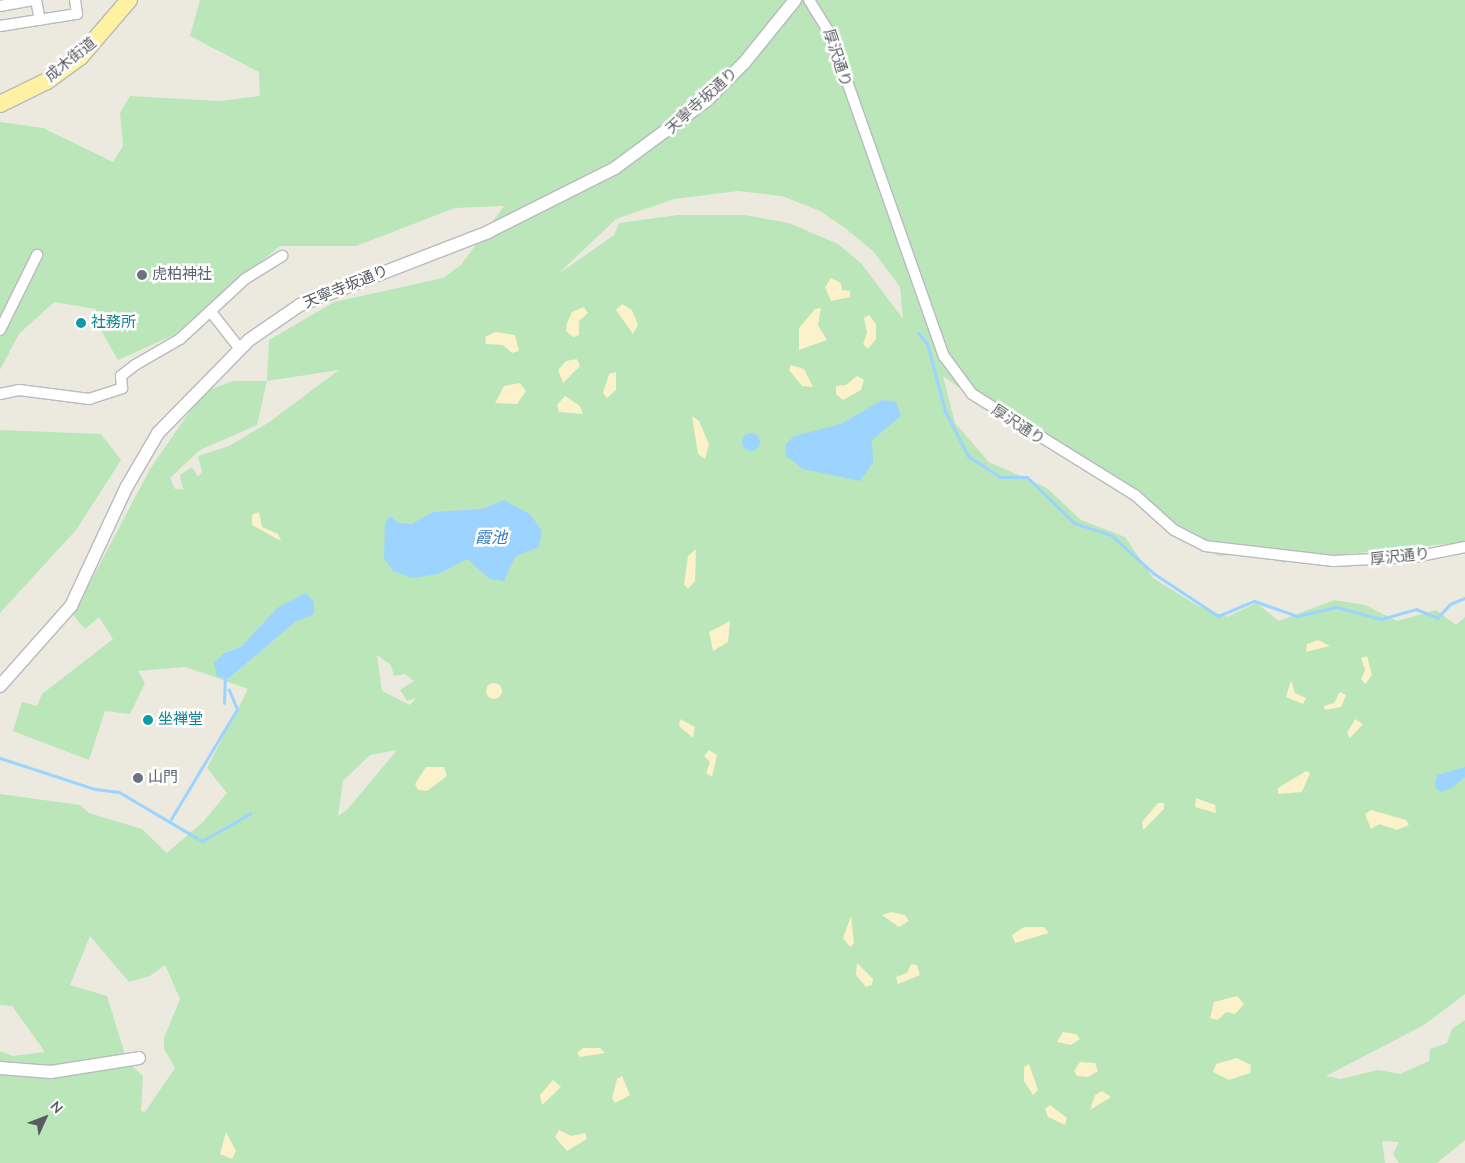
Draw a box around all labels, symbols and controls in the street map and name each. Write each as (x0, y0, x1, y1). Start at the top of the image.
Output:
street label: 厚沢通り (819, 27, 855, 89)
street label: 成木街道 (42, 34, 100, 86)
street label: 天寧寺坂通り (663, 64, 741, 138)
street label: 天寧寺坂通り (301, 262, 391, 312)
place label: 虎柏神社 (152, 266, 212, 284)
marker: 虎柏神社 (136, 269, 148, 281)
place label: 社務所 (91, 314, 136, 332)
marker: 社務所 (75, 317, 87, 329)
street label: 厚沢通り (988, 401, 1048, 449)
water label: 霞池 (475, 528, 507, 548)
street label: 厚沢通り (1369, 545, 1431, 569)
place label: 坐禅堂 (158, 711, 203, 729)
marker: 坐禅堂 (142, 714, 154, 726)
place label: 山門 (148, 769, 178, 787)
marker: 山門 (132, 772, 144, 784)
north arrow (20, 1093, 70, 1143)
text: N (46, 1097, 67, 1118)

